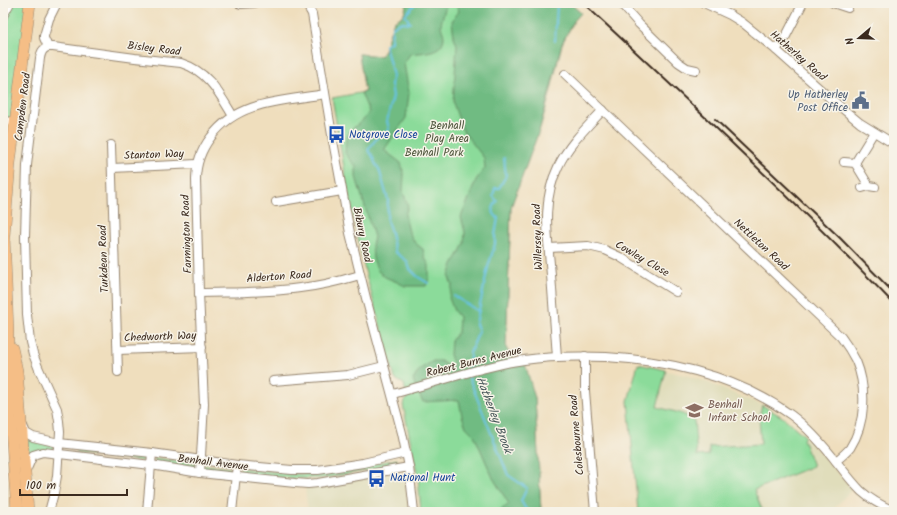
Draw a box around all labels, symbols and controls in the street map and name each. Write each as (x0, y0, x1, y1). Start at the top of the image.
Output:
north arrow (839, 18, 879, 58)
street label: Hatherley Road (765, 26, 831, 86)
text: N (841, 35, 860, 47)
street label: Bisley Road (126, 37, 182, 61)
street label: Campden Road (10, 71, 36, 142)
place label: Up Hatherley Post Office (788, 86, 849, 117)
public building icon: Up Hatherley Post Office (851, 91, 871, 111)
park label: Benhall Play Area (425, 117, 469, 148)
bus stop icon: Notgrove Close (326, 125, 346, 145)
place label: Notgrove Close (349, 126, 417, 144)
park label: Benhall Park (405, 144, 464, 162)
street label: Stanton Way (124, 145, 185, 165)
street label: Farmington Road (177, 194, 197, 274)
street label: Willersey Road (528, 203, 548, 271)
street label: Bibury Road (347, 206, 377, 265)
street label: Nettleton Road (729, 215, 793, 276)
street label: Turkdean Road (94, 224, 114, 293)
street label: Cowley Close (611, 236, 673, 282)
street label: Alderton Road (246, 266, 313, 288)
street label: Chedworth Way (123, 327, 197, 347)
street label: Robert Burns Avenue (424, 341, 524, 383)
water label: Hatherley Brook (471, 374, 518, 458)
street label: Colesbourne Road (564, 393, 589, 476)
place label: Benhall Infant School (708, 396, 771, 427)
school or university icon: Benhall Infant School (685, 401, 705, 421)
street label: Benhall Avenue (177, 450, 249, 476)
bus stop icon: National Hunt (367, 468, 387, 488)
place label: National Hunt (390, 469, 456, 487)
scale bar (20, 471, 127, 497)
text: 100 m (26, 476, 57, 495)

